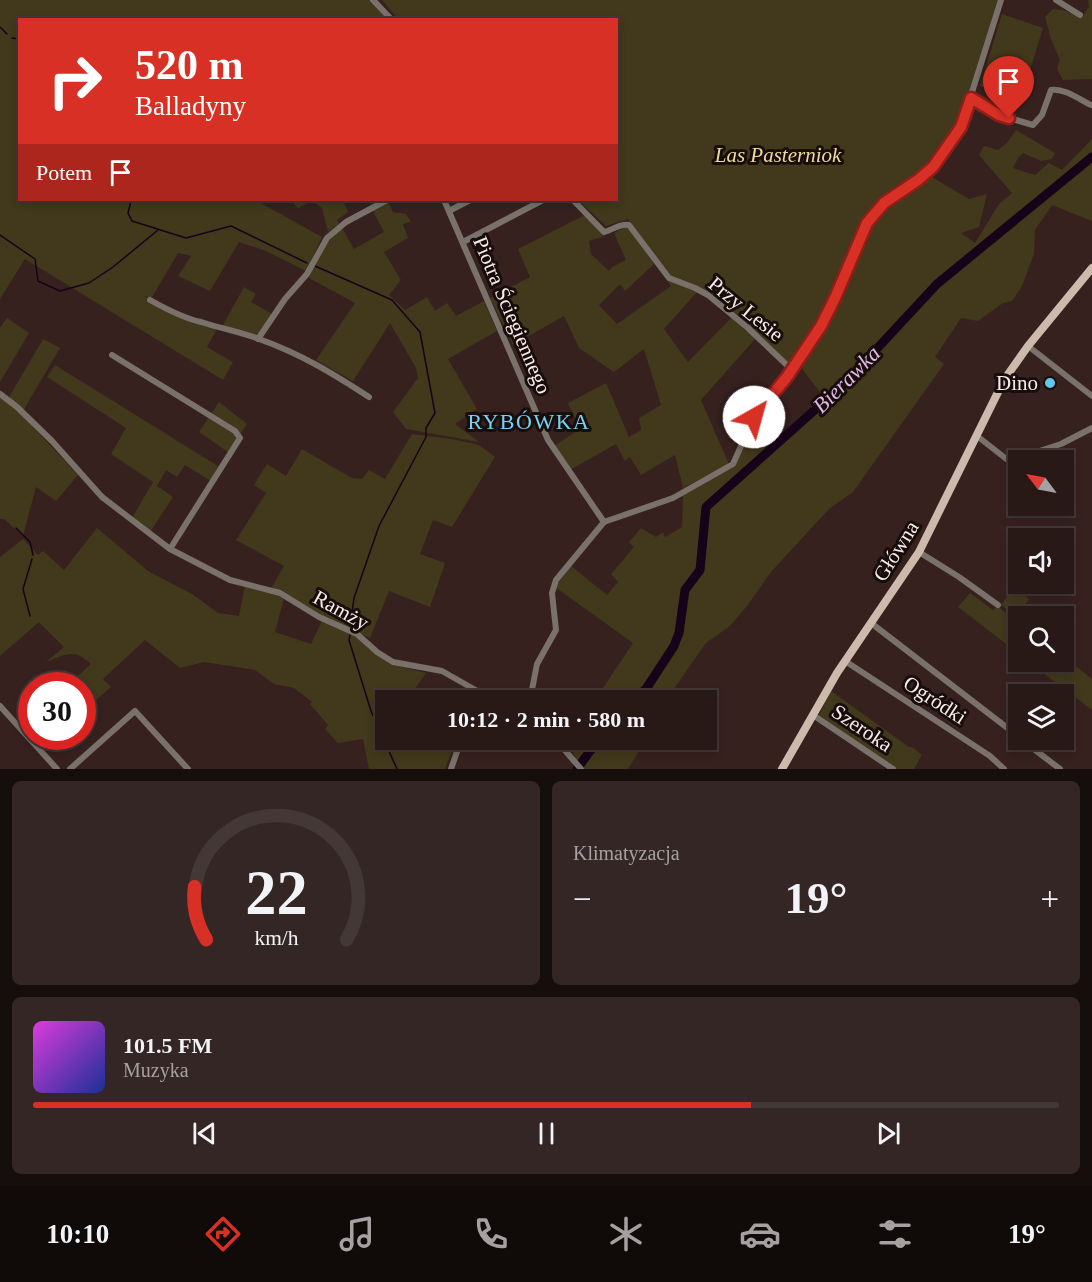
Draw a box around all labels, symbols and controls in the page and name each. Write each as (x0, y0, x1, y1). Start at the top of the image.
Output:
icon: right (36, 42, 114, 120)
text: 520 m (135, 42, 244, 88)
pin (983, 56, 1034, 118)
icon: arrive (992, 65, 1025, 98)
text: Balladyny (135, 91, 246, 121)
park label: Las Pasterniok (714, 143, 842, 167)
icon: arrive (104, 156, 137, 189)
text: Potem (36, 160, 92, 185)
street label: Piotra Ściegiennego (468, 233, 556, 397)
street label: Przy Lesie (704, 272, 788, 346)
water label: Bierawka (808, 341, 885, 418)
place label: Dino (996, 371, 1038, 395)
marker: Dino (1043, 376, 1057, 390)
position arrow (722, 385, 786, 449)
district label: RYBÓWKA (468, 409, 590, 434)
north arrow (1008, 450, 1074, 516)
map controls (1008, 450, 1074, 750)
street label: Główna (868, 516, 924, 586)
button: sound (1008, 528, 1074, 594)
street label: Ramży (309, 585, 373, 635)
button: search (1008, 606, 1074, 672)
street label: Ogródki (899, 671, 971, 729)
speed limit sign: 30 (18, 672, 96, 750)
button: layers (1008, 684, 1074, 750)
street label: Szeroka (827, 699, 897, 757)
text: 10:12 · 2 min · 580 m (447, 707, 645, 732)
text: Klimatyzacja (573, 842, 680, 864)
text: 22 (245, 858, 307, 927)
text: 19° (785, 873, 848, 923)
text: − (573, 881, 592, 917)
text: + (1040, 881, 1059, 917)
text: km/h (254, 926, 298, 950)
text: 101.5 FM (123, 1033, 212, 1058)
text: Muzyka (123, 1059, 189, 1081)
icon: previous (188, 1117, 221, 1150)
icon: pause (530, 1117, 563, 1150)
icon: next (872, 1117, 905, 1150)
icon: directions (202, 1213, 244, 1255)
icon: music (336, 1213, 378, 1255)
icon: phone (470, 1213, 512, 1255)
icon: climate (605, 1213, 647, 1255)
icon: car (739, 1213, 781, 1255)
icon: filters (874, 1213, 916, 1255)
text: 10:10 (46, 1219, 109, 1249)
text: 19° (1008, 1219, 1046, 1249)

